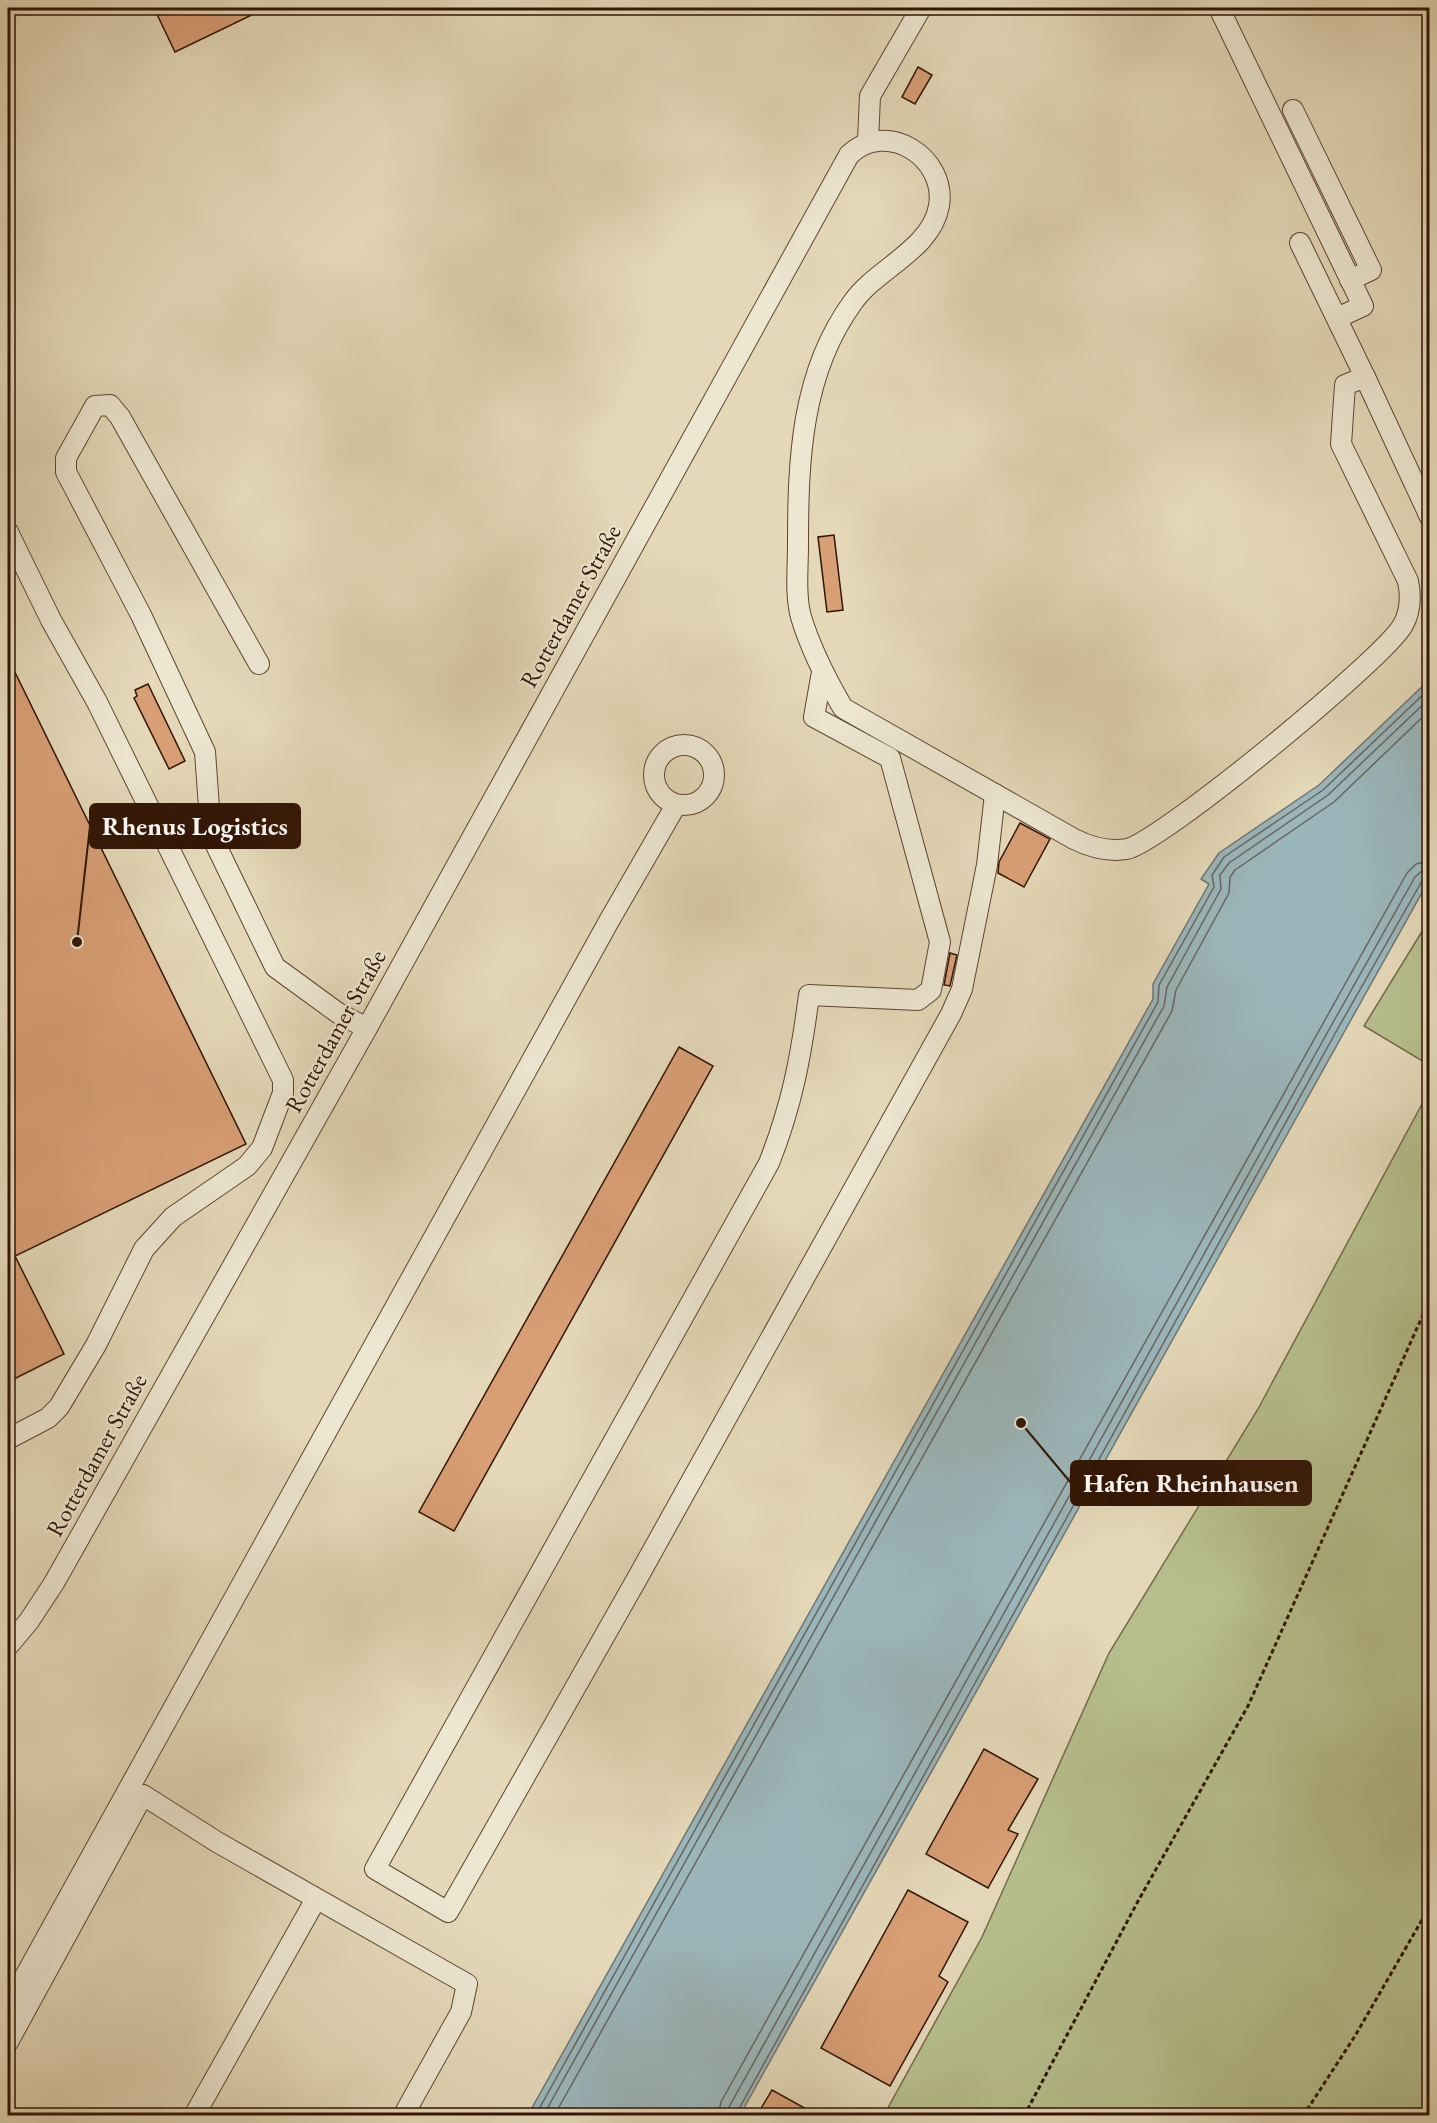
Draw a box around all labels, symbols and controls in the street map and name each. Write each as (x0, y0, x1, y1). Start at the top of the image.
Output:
street label: Rotterdamer Straße (512, 519, 628, 693)
callout: Rhenus Logistics (90, 804, 300, 848)
text: Rhenus Logistics (102, 809, 288, 843)
street label: Rotterdamer Straße (277, 944, 393, 1118)
street label: Rotterdamer Straße (38, 1368, 154, 1542)
callout: Hafen Rheinhausen (1071, 1461, 1311, 1505)
text: Hafen Rheinhausen (1083, 1466, 1299, 1500)

